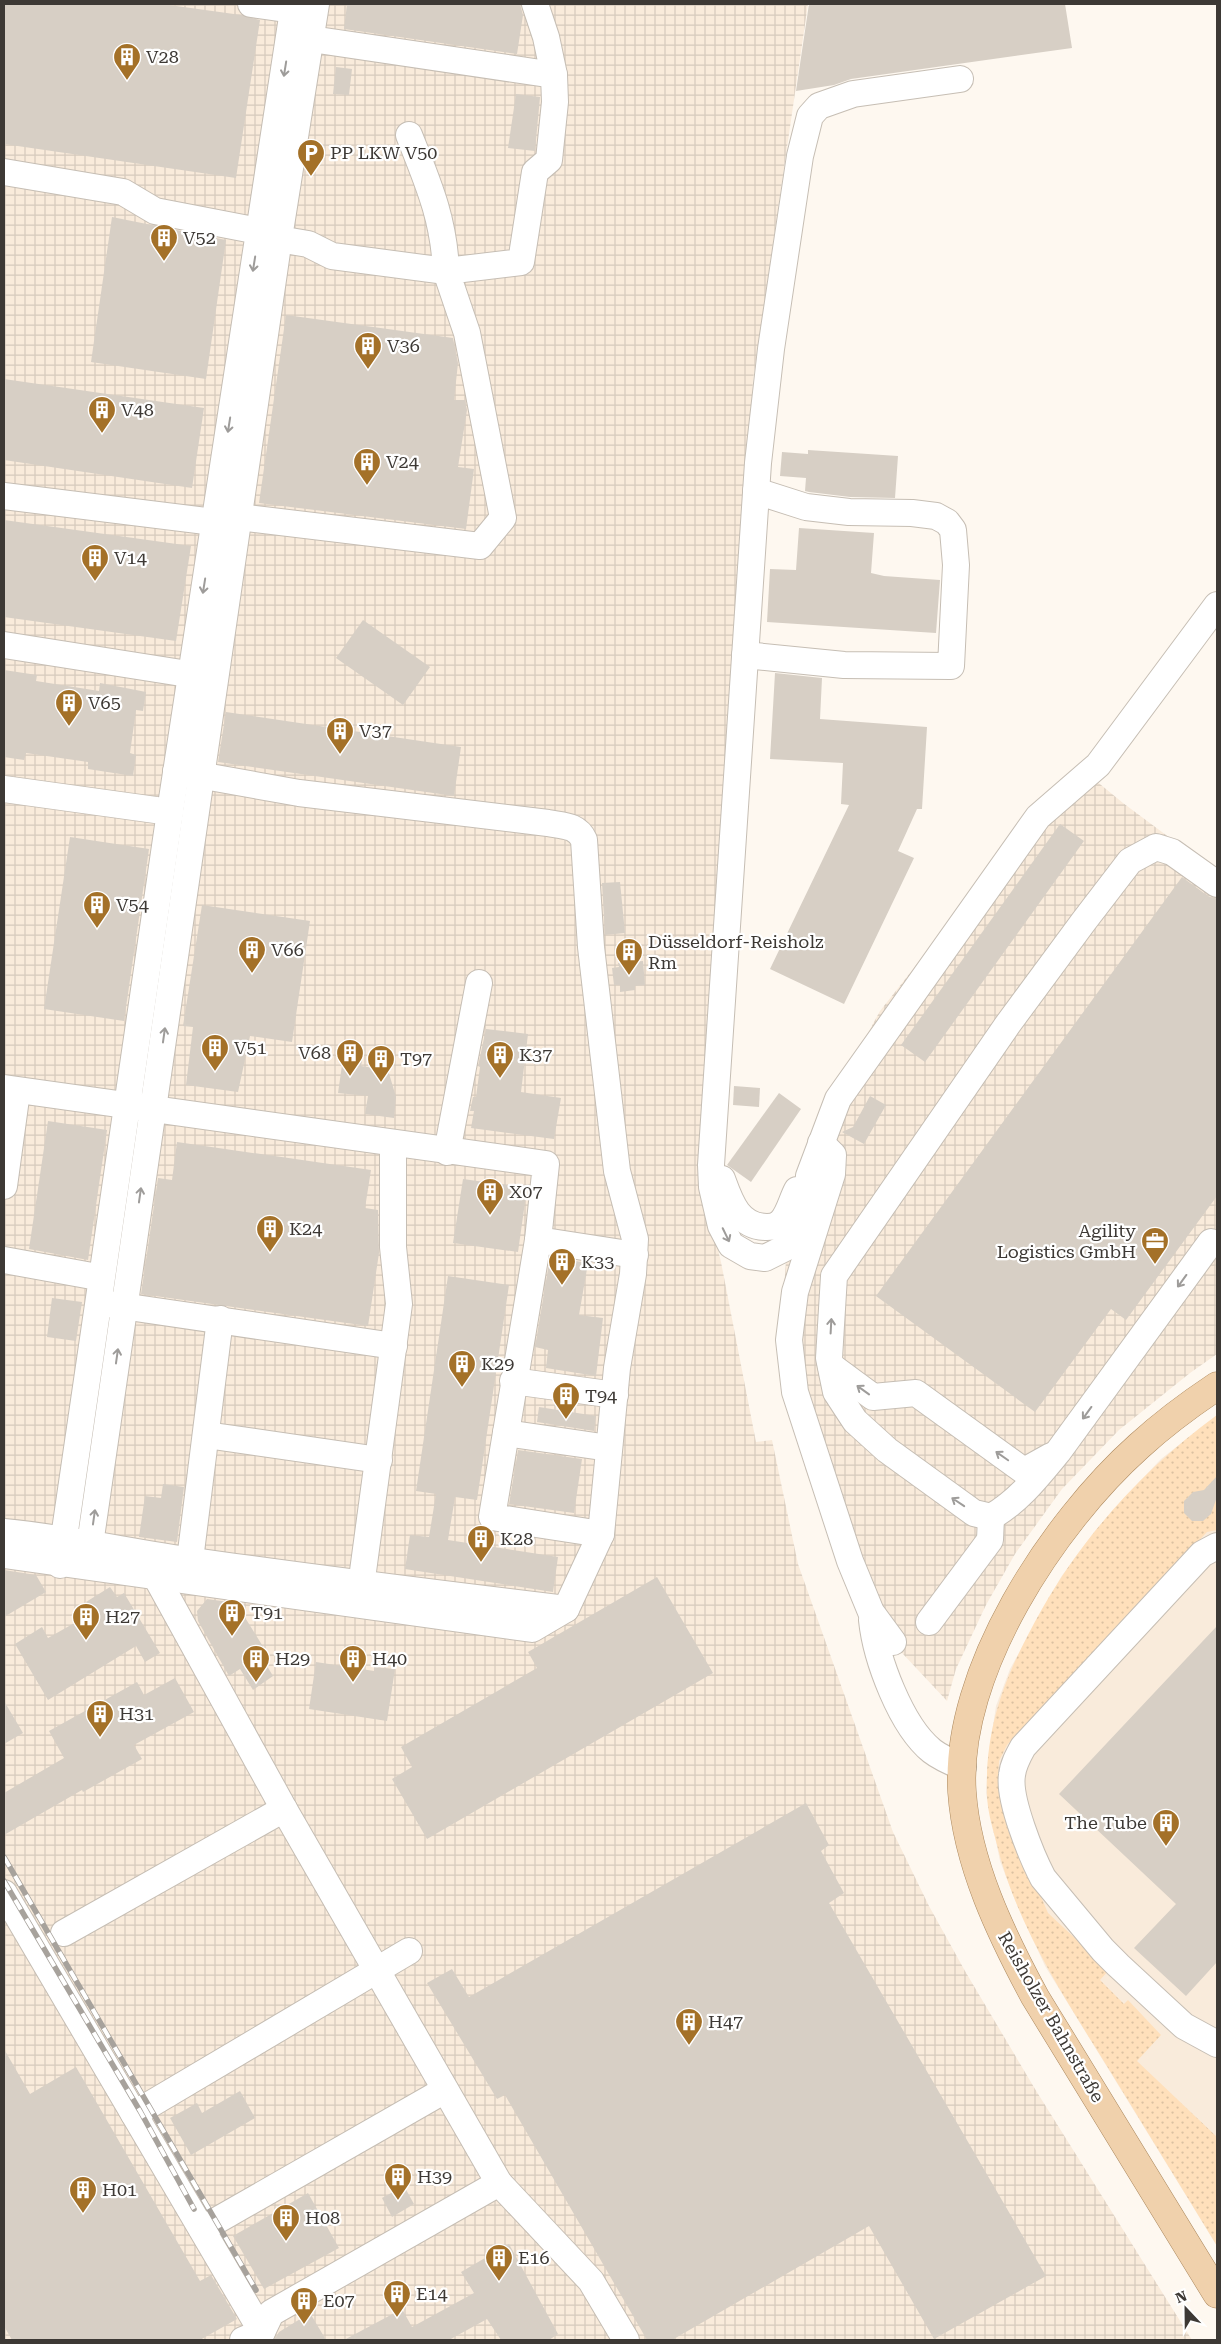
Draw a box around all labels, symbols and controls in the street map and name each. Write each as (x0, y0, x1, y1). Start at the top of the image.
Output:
building icon: V28 (112, 42, 142, 81)
place label: V28 (146, 46, 179, 67)
one-way arrow (279, 61, 289, 77)
parking icon: PP LKW V50 (296, 138, 326, 177)
place label: PP LKW V50 (330, 142, 437, 163)
building icon: V52 (149, 223, 179, 262)
place label: V52 (183, 227, 216, 248)
one-way arrow (248, 256, 258, 272)
building icon: V36 (353, 331, 383, 370)
place label: V36 (387, 335, 420, 356)
building icon: V48 (87, 395, 117, 434)
place label: V48 (121, 399, 154, 420)
one-way arrow (224, 417, 234, 433)
building icon: V24 (352, 447, 382, 486)
place label: V24 (386, 451, 419, 472)
building icon: V14 (80, 543, 110, 582)
place label: V14 (114, 547, 147, 568)
one-way arrow (199, 577, 209, 593)
building icon: V65 (54, 688, 84, 727)
place label: V65 (88, 692, 121, 713)
building icon: V37 (325, 716, 355, 755)
place label: V37 (359, 720, 392, 741)
building icon: V54 (82, 890, 112, 929)
place label: V54 (116, 894, 149, 915)
place label: Düsseldorf-Reisholz Rm (648, 931, 824, 973)
building icon: V66 (237, 935, 267, 974)
building icon: Düsseldorf-Reisholz Rm (614, 937, 644, 976)
place label: V66 (271, 939, 304, 960)
one-way arrow (159, 1027, 169, 1043)
building icon: V51 (200, 1033, 230, 1072)
place label: V51 (234, 1037, 267, 1058)
building icon: V68 (335, 1038, 365, 1077)
building icon: K37 (485, 1040, 515, 1079)
place label: V68 (298, 1042, 331, 1063)
building icon: T97 (366, 1044, 396, 1083)
place label: K37 (519, 1044, 552, 1065)
place label: T97 (400, 1048, 432, 1069)
building icon: X07 (475, 1177, 505, 1216)
place label: X07 (509, 1181, 542, 1202)
one-way arrow (136, 1188, 146, 1204)
building icon: K24 (255, 1214, 285, 1253)
place label: K24 (289, 1218, 322, 1239)
place label: Agility Logistics GmbH (997, 1220, 1136, 1262)
office icon: Agility Logistics GmbH (1140, 1226, 1170, 1265)
one-way arrow (721, 1227, 731, 1242)
building icon: K33 (547, 1247, 577, 1286)
place label: K33 (581, 1251, 614, 1272)
one-way arrow (1177, 1274, 1187, 1288)
one-way arrow (826, 1318, 836, 1334)
one-way arrow (112, 1349, 122, 1365)
building icon: K29 (447, 1349, 477, 1388)
place label: K29 (481, 1353, 514, 1374)
building icon: T94 (551, 1381, 581, 1420)
one-way arrow (857, 1384, 870, 1395)
place label: T94 (585, 1385, 617, 1406)
one-way arrow (1081, 1405, 1092, 1419)
one-way arrow (995, 1451, 1009, 1461)
one-way arrow (951, 1496, 965, 1506)
one-way arrow (89, 1509, 99, 1525)
building icon: K28 (466, 1524, 496, 1563)
place label: K28 (500, 1528, 533, 1549)
building icon: T91 (217, 1598, 247, 1637)
building icon: H27 (71, 1602, 101, 1641)
place label: T91 (251, 1602, 283, 1623)
place label: H27 (105, 1606, 140, 1627)
building icon: H29 (241, 1644, 271, 1683)
building icon: H40 (338, 1644, 368, 1683)
place label: H29 (275, 1648, 310, 1669)
place label: H40 (372, 1648, 407, 1669)
building icon: H31 (85, 1699, 115, 1738)
place label: H31 (119, 1703, 154, 1724)
building icon: The Tube (1151, 1808, 1181, 1847)
place label: The Tube (1064, 1812, 1147, 1833)
street label: Reisholzer Bahnstraße (994, 1928, 1109, 2106)
building icon: H47 (674, 2007, 704, 2046)
place label: H47 (708, 2011, 743, 2032)
building icon: H39 (383, 2162, 413, 2201)
place label: H39 (417, 2166, 452, 2187)
building icon: H01 (68, 2175, 98, 2214)
place label: H01 (102, 2179, 137, 2200)
building icon: H08 (271, 2203, 301, 2242)
place label: H08 (305, 2207, 340, 2228)
building icon: E16 (484, 2243, 514, 2282)
place label: E16 (518, 2247, 550, 2268)
building icon: E14 (382, 2279, 412, 2318)
place label: E14 (416, 2283, 448, 2304)
north arrow (1161, 2284, 1211, 2334)
building icon: E07 (289, 2286, 319, 2325)
text: N (1173, 2287, 1189, 2306)
place label: E07 (323, 2290, 355, 2311)

